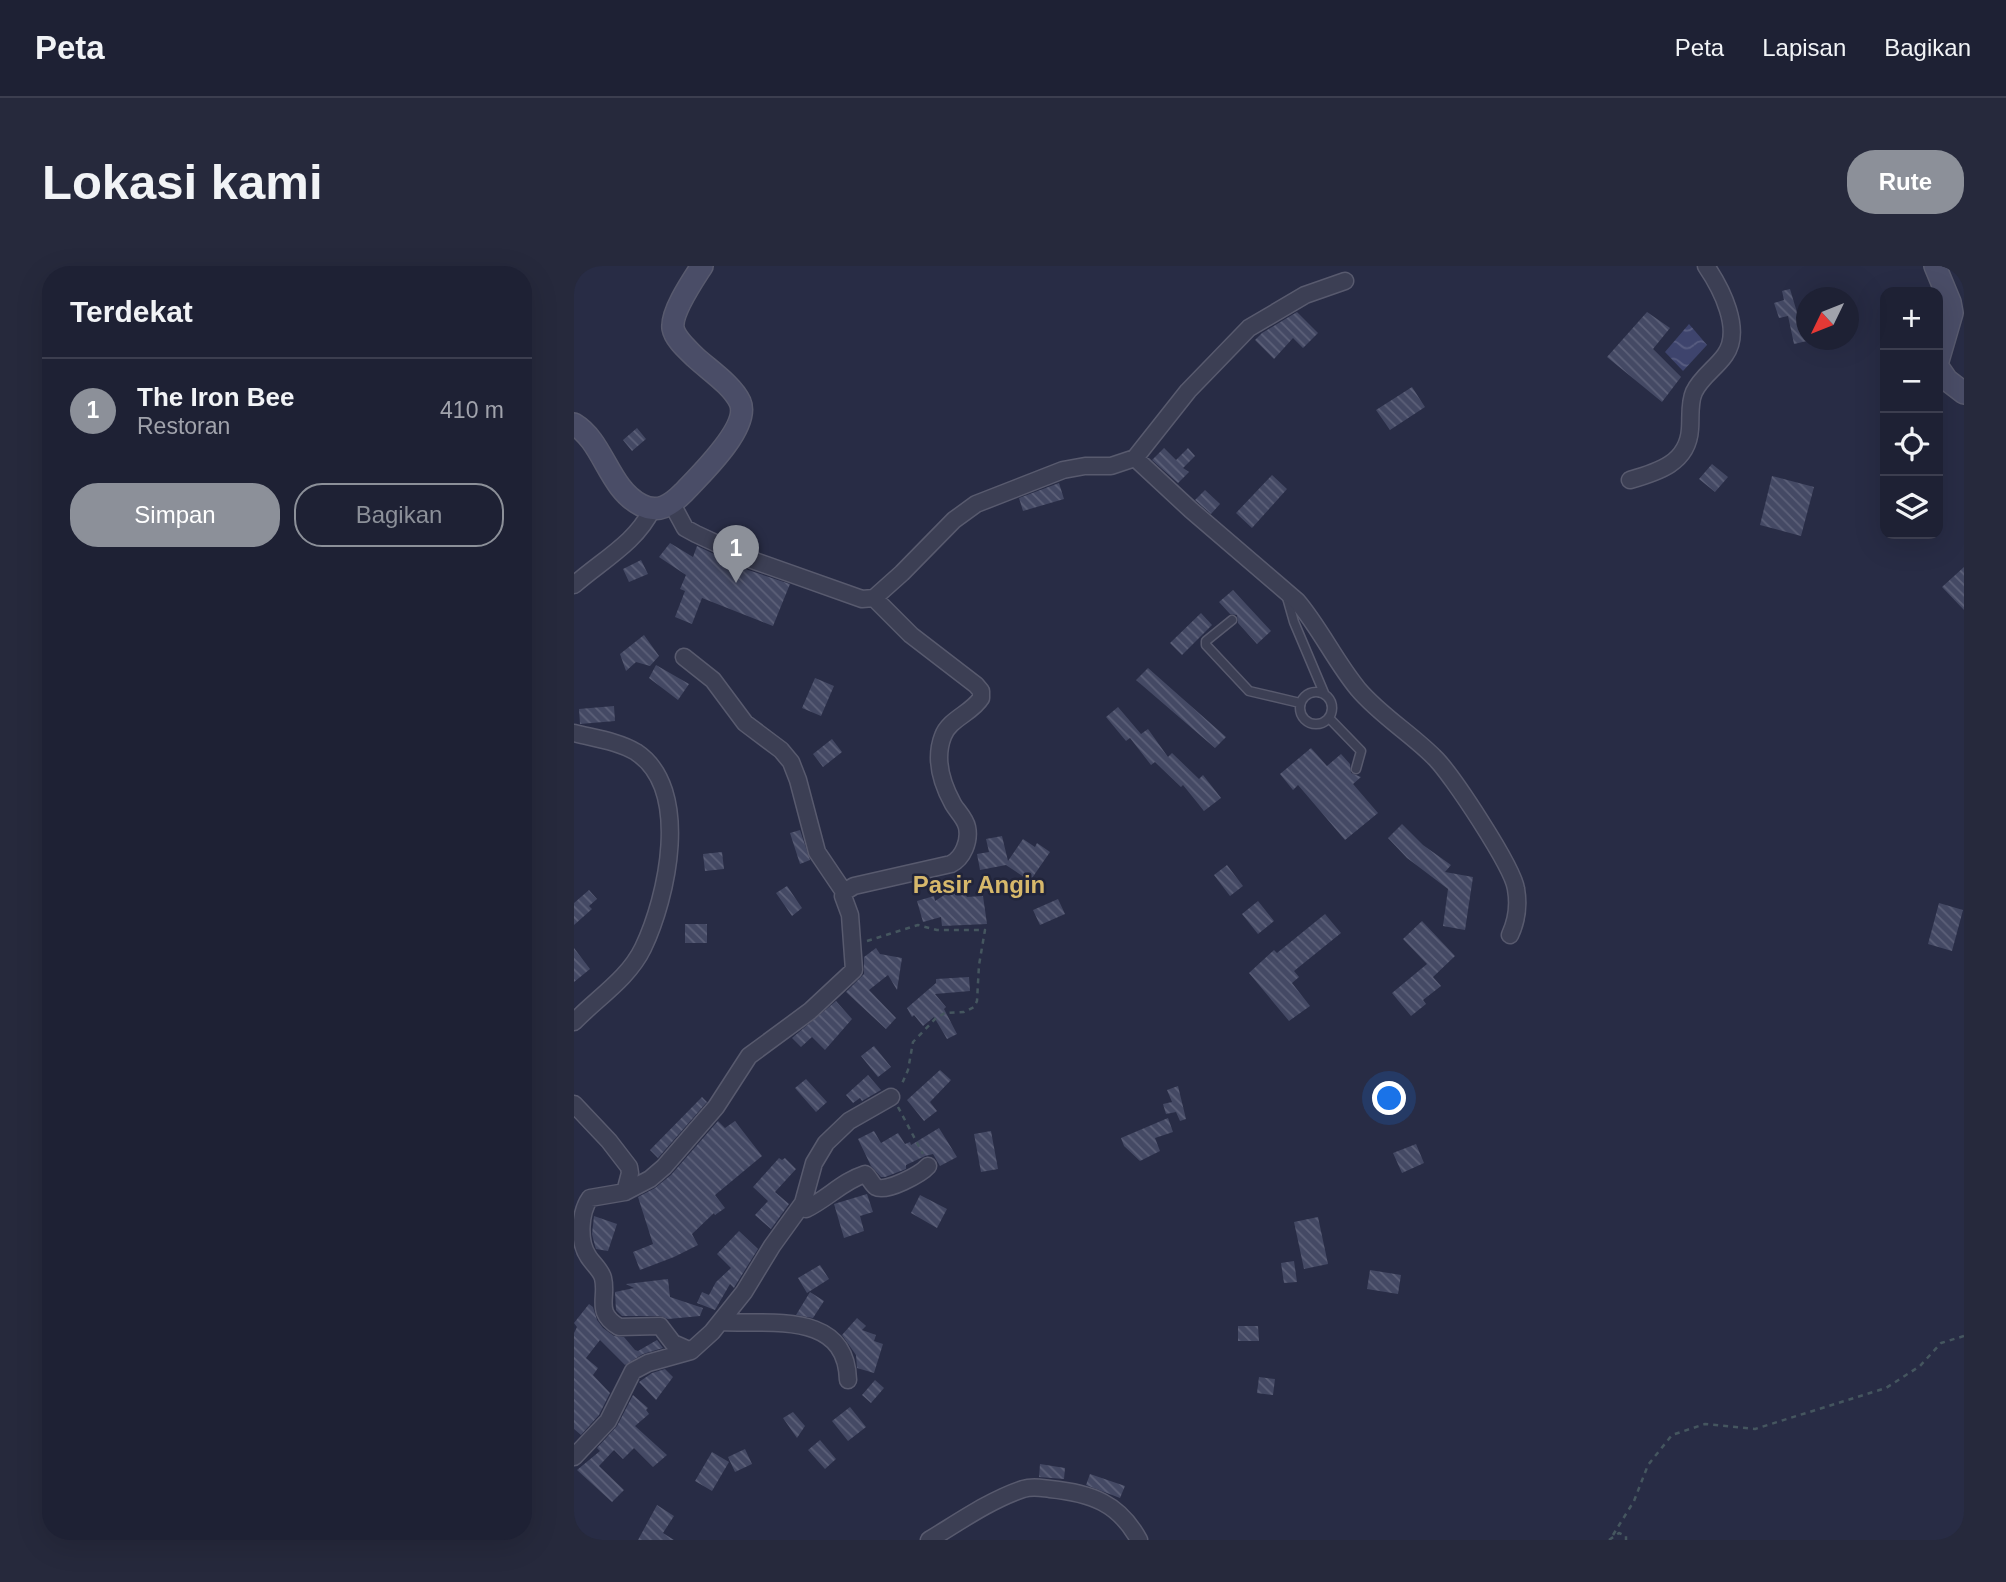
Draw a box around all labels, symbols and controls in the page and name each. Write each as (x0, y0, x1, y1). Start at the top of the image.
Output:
text: Peta (35, 29, 105, 66)
text: Peta (1675, 34, 1724, 61)
text: Lapisan (1762, 34, 1846, 61)
text: Bagikan (1884, 34, 1971, 61)
button: Rute (1847, 150, 1964, 214)
text: Lokasi kami (42, 155, 323, 209)
north arrow (1796, 287, 1859, 350)
map controls (1880, 287, 1943, 539)
button: + (1880, 287, 1943, 350)
text: Terdekat (70, 295, 193, 328)
button: − (1880, 350, 1943, 413)
text: The Iron Bee (137, 382, 294, 412)
text: 1 (87, 397, 99, 423)
text: 410 m (440, 397, 504, 423)
text: Restoran (137, 413, 230, 439)
button: locate (1880, 413, 1943, 476)
button: layers (1880, 476, 1943, 539)
button: Simpan (70, 483, 280, 547)
button: Bagikan (294, 483, 504, 547)
pin: 1 (713, 525, 759, 583)
district label: Pasir Angin (913, 871, 1045, 898)
your location (1372, 1081, 1406, 1115)

